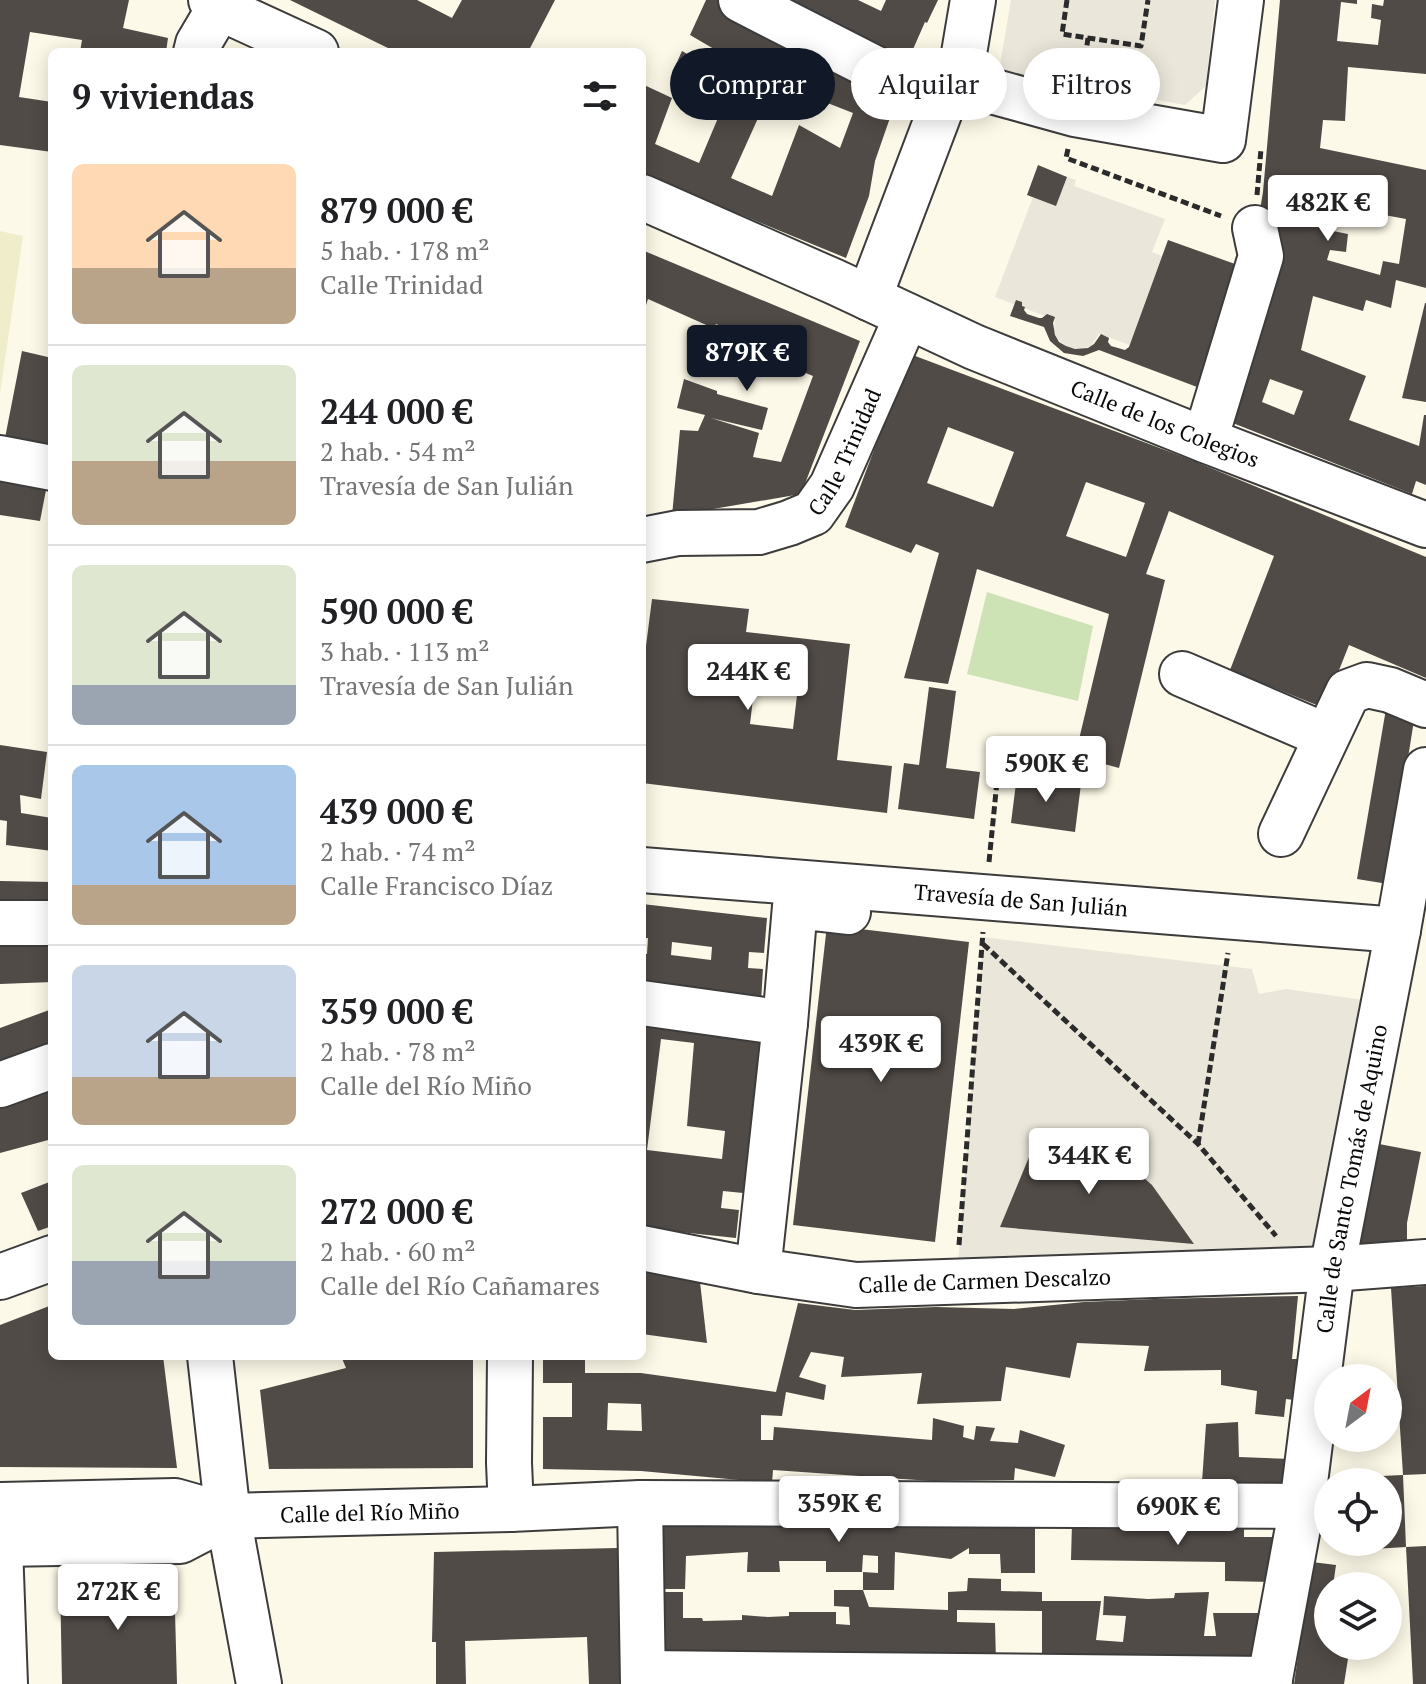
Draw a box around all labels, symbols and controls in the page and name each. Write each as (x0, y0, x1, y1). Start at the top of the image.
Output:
chip: Comprar (670, 48, 835, 120)
chip: Alquilar (851, 48, 1007, 120)
chip: Filtros (1023, 48, 1160, 120)
text: 9 viviendas (72, 74, 254, 119)
icon: filters (578, 74, 622, 118)
pin: 482K € (1263, 175, 1393, 243)
text: 482K € (1286, 184, 1370, 218)
text: 879 000 € (320, 188, 473, 233)
icon: home (136, 196, 232, 292)
text: 5 hab. · 178 m² (320, 233, 489, 267)
text: Calle Trinidad (320, 267, 483, 301)
pin: 879K € (682, 325, 812, 393)
text: 879K € (705, 334, 789, 368)
street label: Calle de los Colegios (1066, 372, 1264, 474)
street label: Calle Trinidad (801, 384, 887, 521)
text: 244 000 € (320, 389, 473, 434)
icon: home (136, 397, 232, 493)
text: 2 hab. · 54 m² (320, 434, 476, 468)
text: Travesía de San Julián (320, 468, 573, 502)
text: 590 000 € (320, 589, 473, 634)
icon: home (136, 597, 232, 693)
text: 3 hab. · 113 m² (320, 634, 489, 668)
pin: 244K € (683, 644, 813, 712)
text: 244K € (706, 653, 790, 687)
text: Travesía de San Julián (320, 668, 573, 702)
pin: 590K € (981, 736, 1111, 804)
text: 590K € (1004, 745, 1088, 779)
text: 439 000 € (320, 789, 473, 834)
icon: home (136, 797, 232, 893)
text: 2 hab. · 74 m² (320, 834, 476, 868)
text: Calle Francisco Díaz (320, 868, 553, 902)
street label: Travesía de San Julián (913, 877, 1129, 923)
text: 359 000 € (320, 989, 473, 1034)
icon: home (136, 997, 232, 1093)
pin: 439K € (816, 1016, 946, 1084)
street label: Calle de Santo Tomás de Aquino (1309, 1022, 1393, 1335)
text: 439K € (839, 1025, 923, 1059)
text: 2 hab. · 78 m² (320, 1034, 476, 1068)
text: Calle del Río Miño (320, 1068, 532, 1102)
pin: 344K € (1024, 1128, 1154, 1196)
text: 344K € (1047, 1137, 1131, 1171)
text: 272 000 € (320, 1189, 473, 1234)
icon: home (136, 1197, 232, 1293)
text: 2 hab. · 60 m² (320, 1234, 476, 1268)
street label: Calle de Carmen Descalzo (858, 1261, 1111, 1299)
text: Calle del Río Cañamares (320, 1268, 600, 1302)
north arrow (1314, 1364, 1402, 1452)
map controls (1314, 1364, 1402, 1660)
button: locate (1314, 1468, 1402, 1556)
pin: 359K € (774, 1476, 904, 1544)
pin: 690K € (1113, 1479, 1243, 1547)
text: 359K € (797, 1485, 881, 1519)
text: 690K € (1136, 1488, 1220, 1522)
street label: Calle del Río Miño (280, 1495, 460, 1529)
pin: 272K € (53, 1564, 183, 1632)
button: layers (1314, 1572, 1402, 1660)
text: 272K € (76, 1573, 160, 1607)

